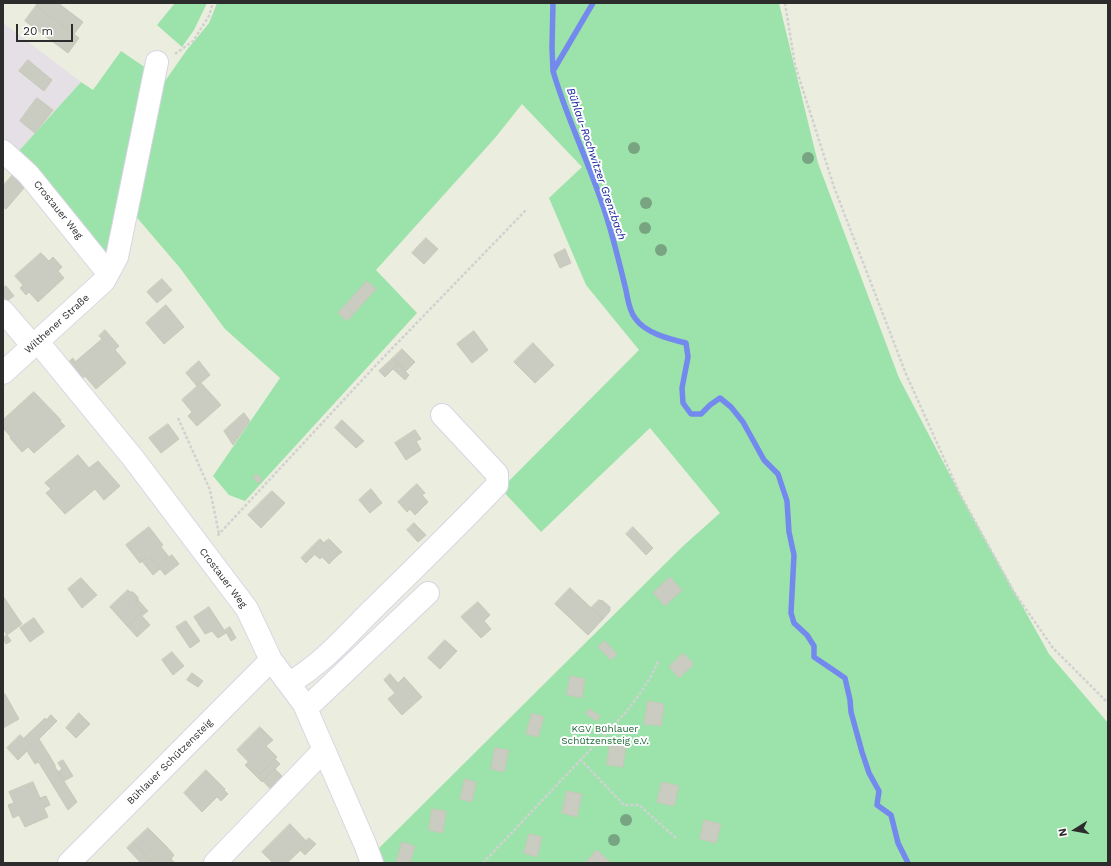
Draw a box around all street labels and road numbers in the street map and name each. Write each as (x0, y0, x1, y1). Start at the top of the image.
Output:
street label: Crostauer Weg (31, 178, 85, 242)
street label: Wilthener Straße (22, 292, 92, 356)
street label: Crostauer Weg (197, 546, 249, 610)
street label: Bühlauer Schützensteig (125, 717, 215, 807)

